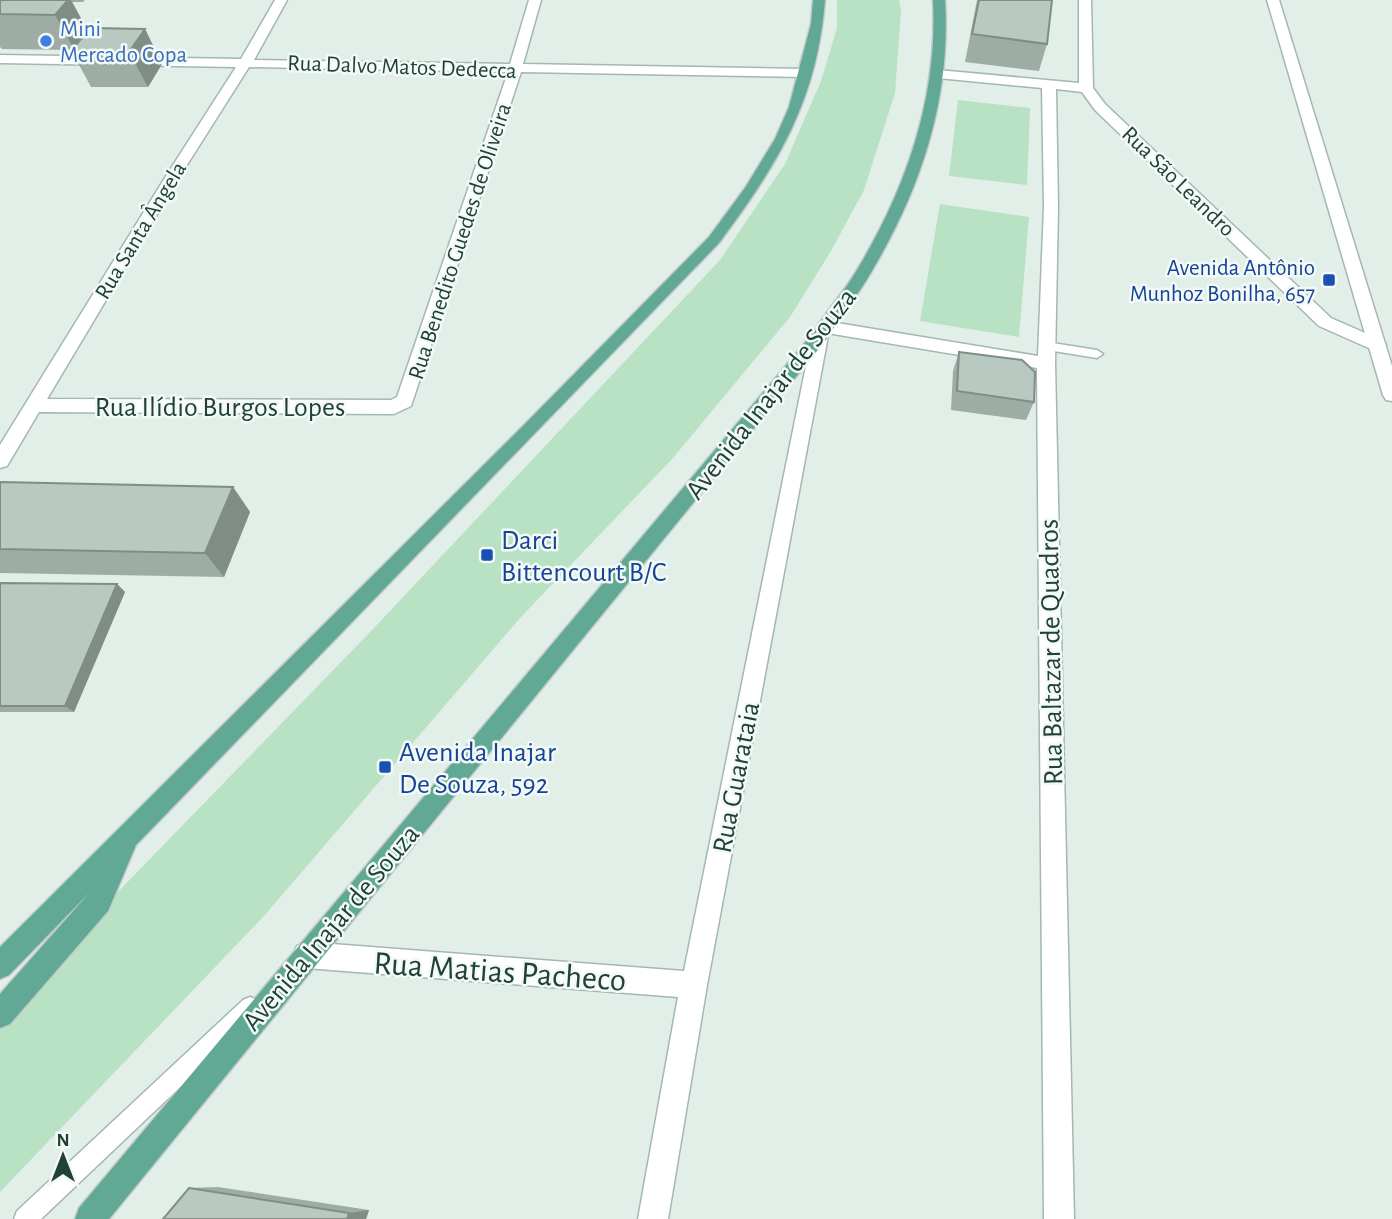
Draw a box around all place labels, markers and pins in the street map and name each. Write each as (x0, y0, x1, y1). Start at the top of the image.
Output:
place label: Mini Mercado Copa (60, 18, 187, 67)
marker: Mini Mercado Copa (38, 33, 54, 49)
place label: Avenida Antônio Munhoz Bonilha, 657 (1130, 257, 1315, 306)
marker: Avenida Antônio Munhoz Bonilha, 657 (1321, 272, 1337, 288)
place label: Darci Bittencourt B/C (501, 527, 666, 587)
marker: Darci Bittencourt B/C (479, 547, 495, 563)
place label: Avenida Inajar De Souza, 592 (399, 739, 556, 799)
marker: Avenida Inajar De Souza, 592 (377, 759, 393, 775)

